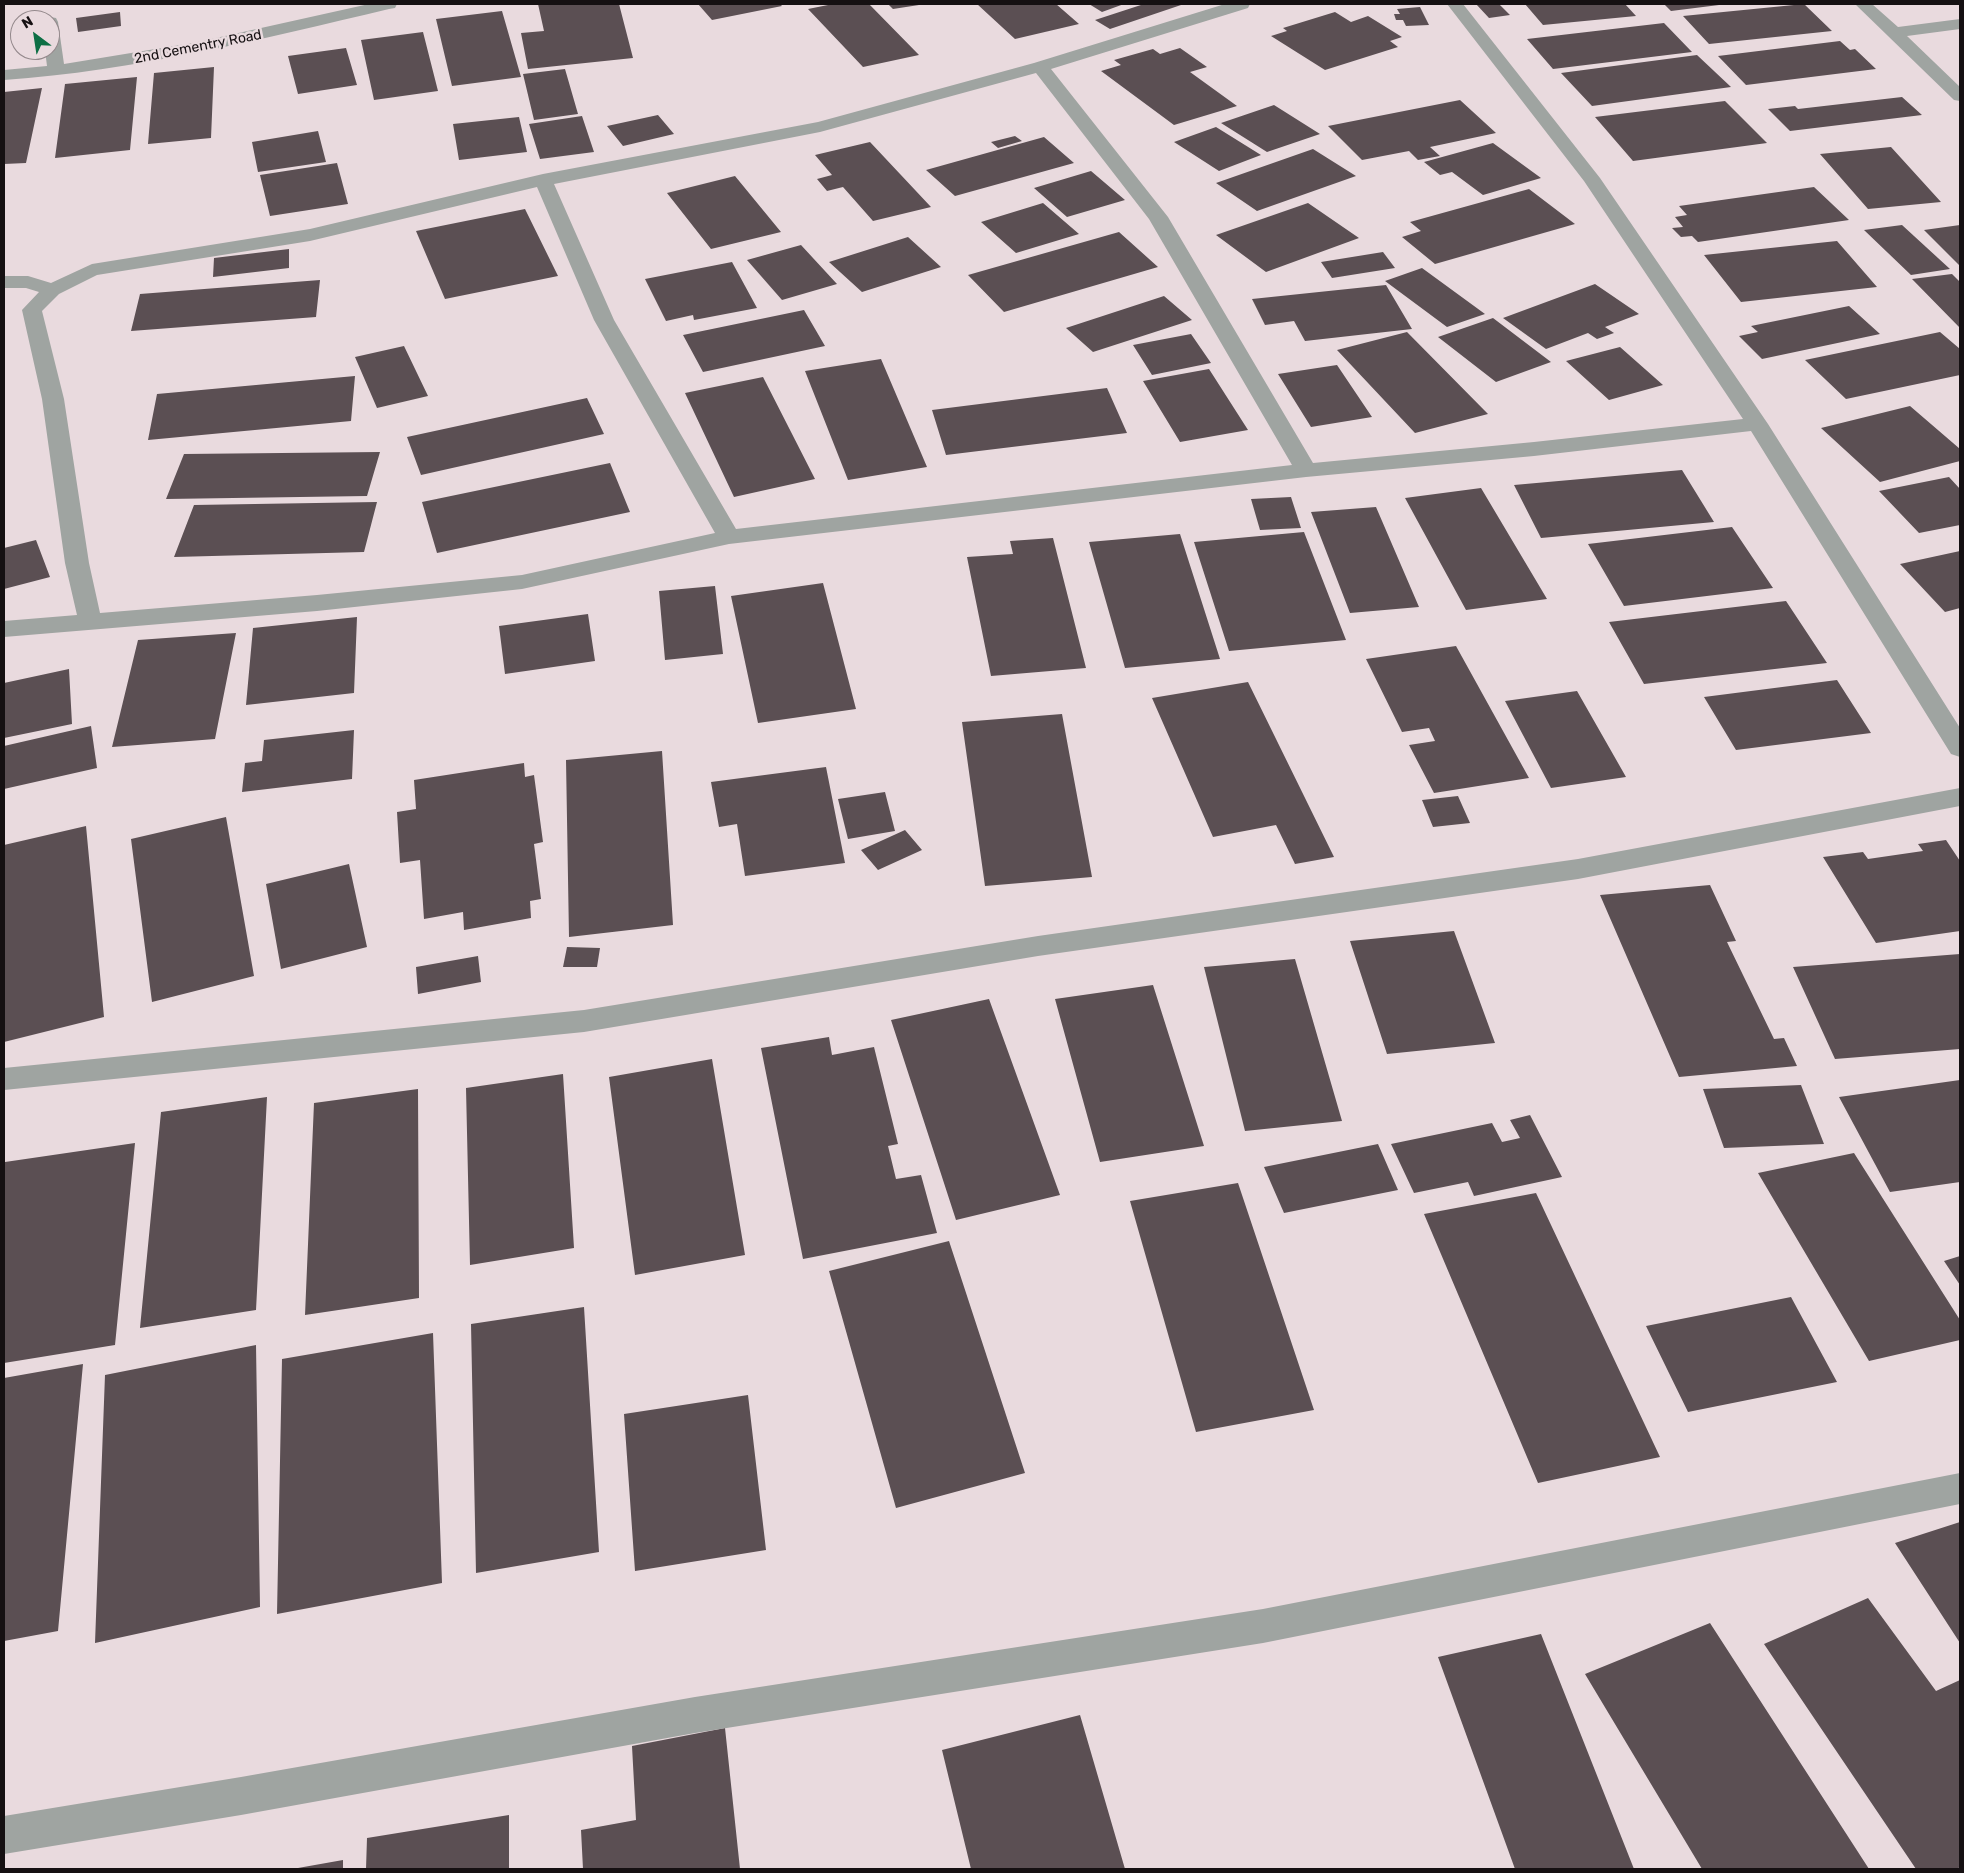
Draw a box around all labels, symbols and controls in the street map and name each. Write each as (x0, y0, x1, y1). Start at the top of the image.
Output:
north arrow (10, 10, 60, 60)
text: N (19, 13, 36, 32)
street label: 2nd Cementry Road (133, 26, 263, 68)

